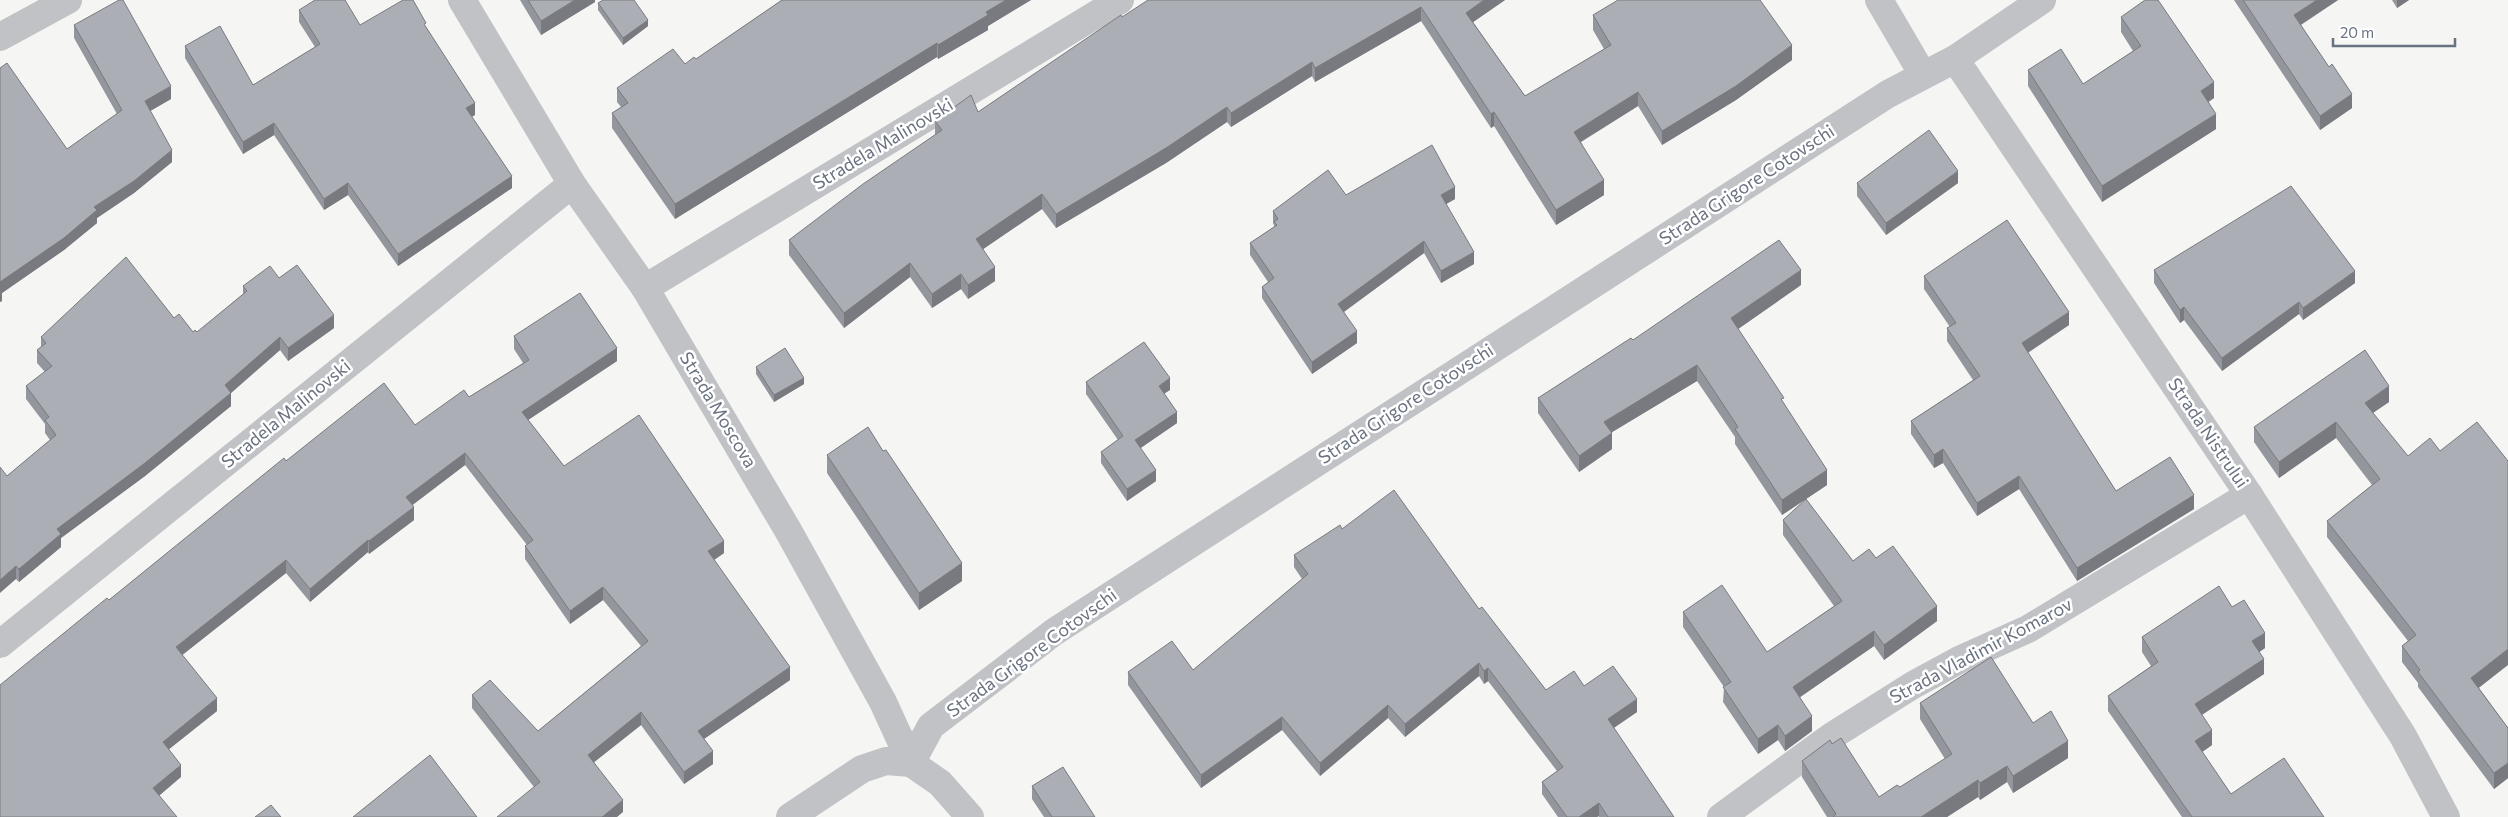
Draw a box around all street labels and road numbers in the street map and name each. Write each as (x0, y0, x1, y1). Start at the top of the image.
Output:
street label: Stradela Malinovski (808, 93, 957, 194)
street label: Strada Grigore Cotovschi (1655, 119, 1838, 249)
street label: Strada Grigore Cotovschi (1314, 338, 1497, 468)
street label: Strada Moscova (676, 348, 762, 471)
street label: Stradela Malinovski (216, 354, 354, 472)
street label: Strada Nistrului (2164, 373, 2254, 492)
street label: Strada Grigore Cotovschi (942, 583, 1121, 721)
street label: Strada Vladimir Komarov (1885, 593, 2076, 708)

